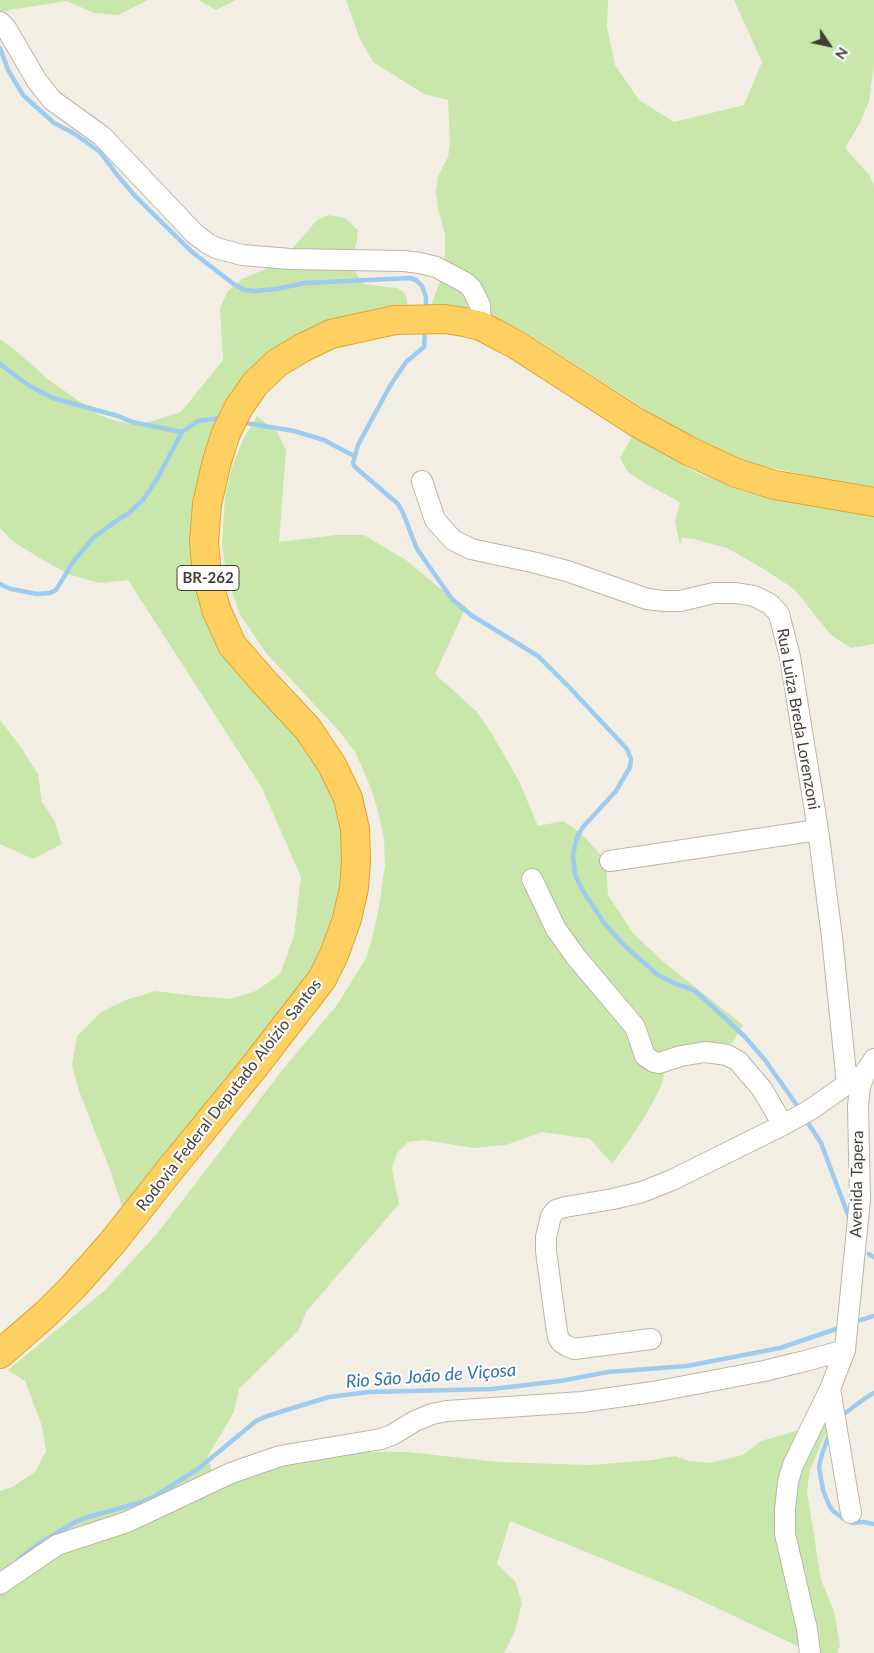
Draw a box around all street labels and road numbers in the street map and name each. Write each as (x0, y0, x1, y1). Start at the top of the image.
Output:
road number: BR-262 (177, 566, 239, 590)
street label: Rua Luiza Breda Lorenzoni (773, 627, 823, 811)
street label: Rodovia Federal Deputado Aloízio Santos (132, 975, 326, 1215)
street label: Avenida Tapera (846, 1130, 868, 1238)

